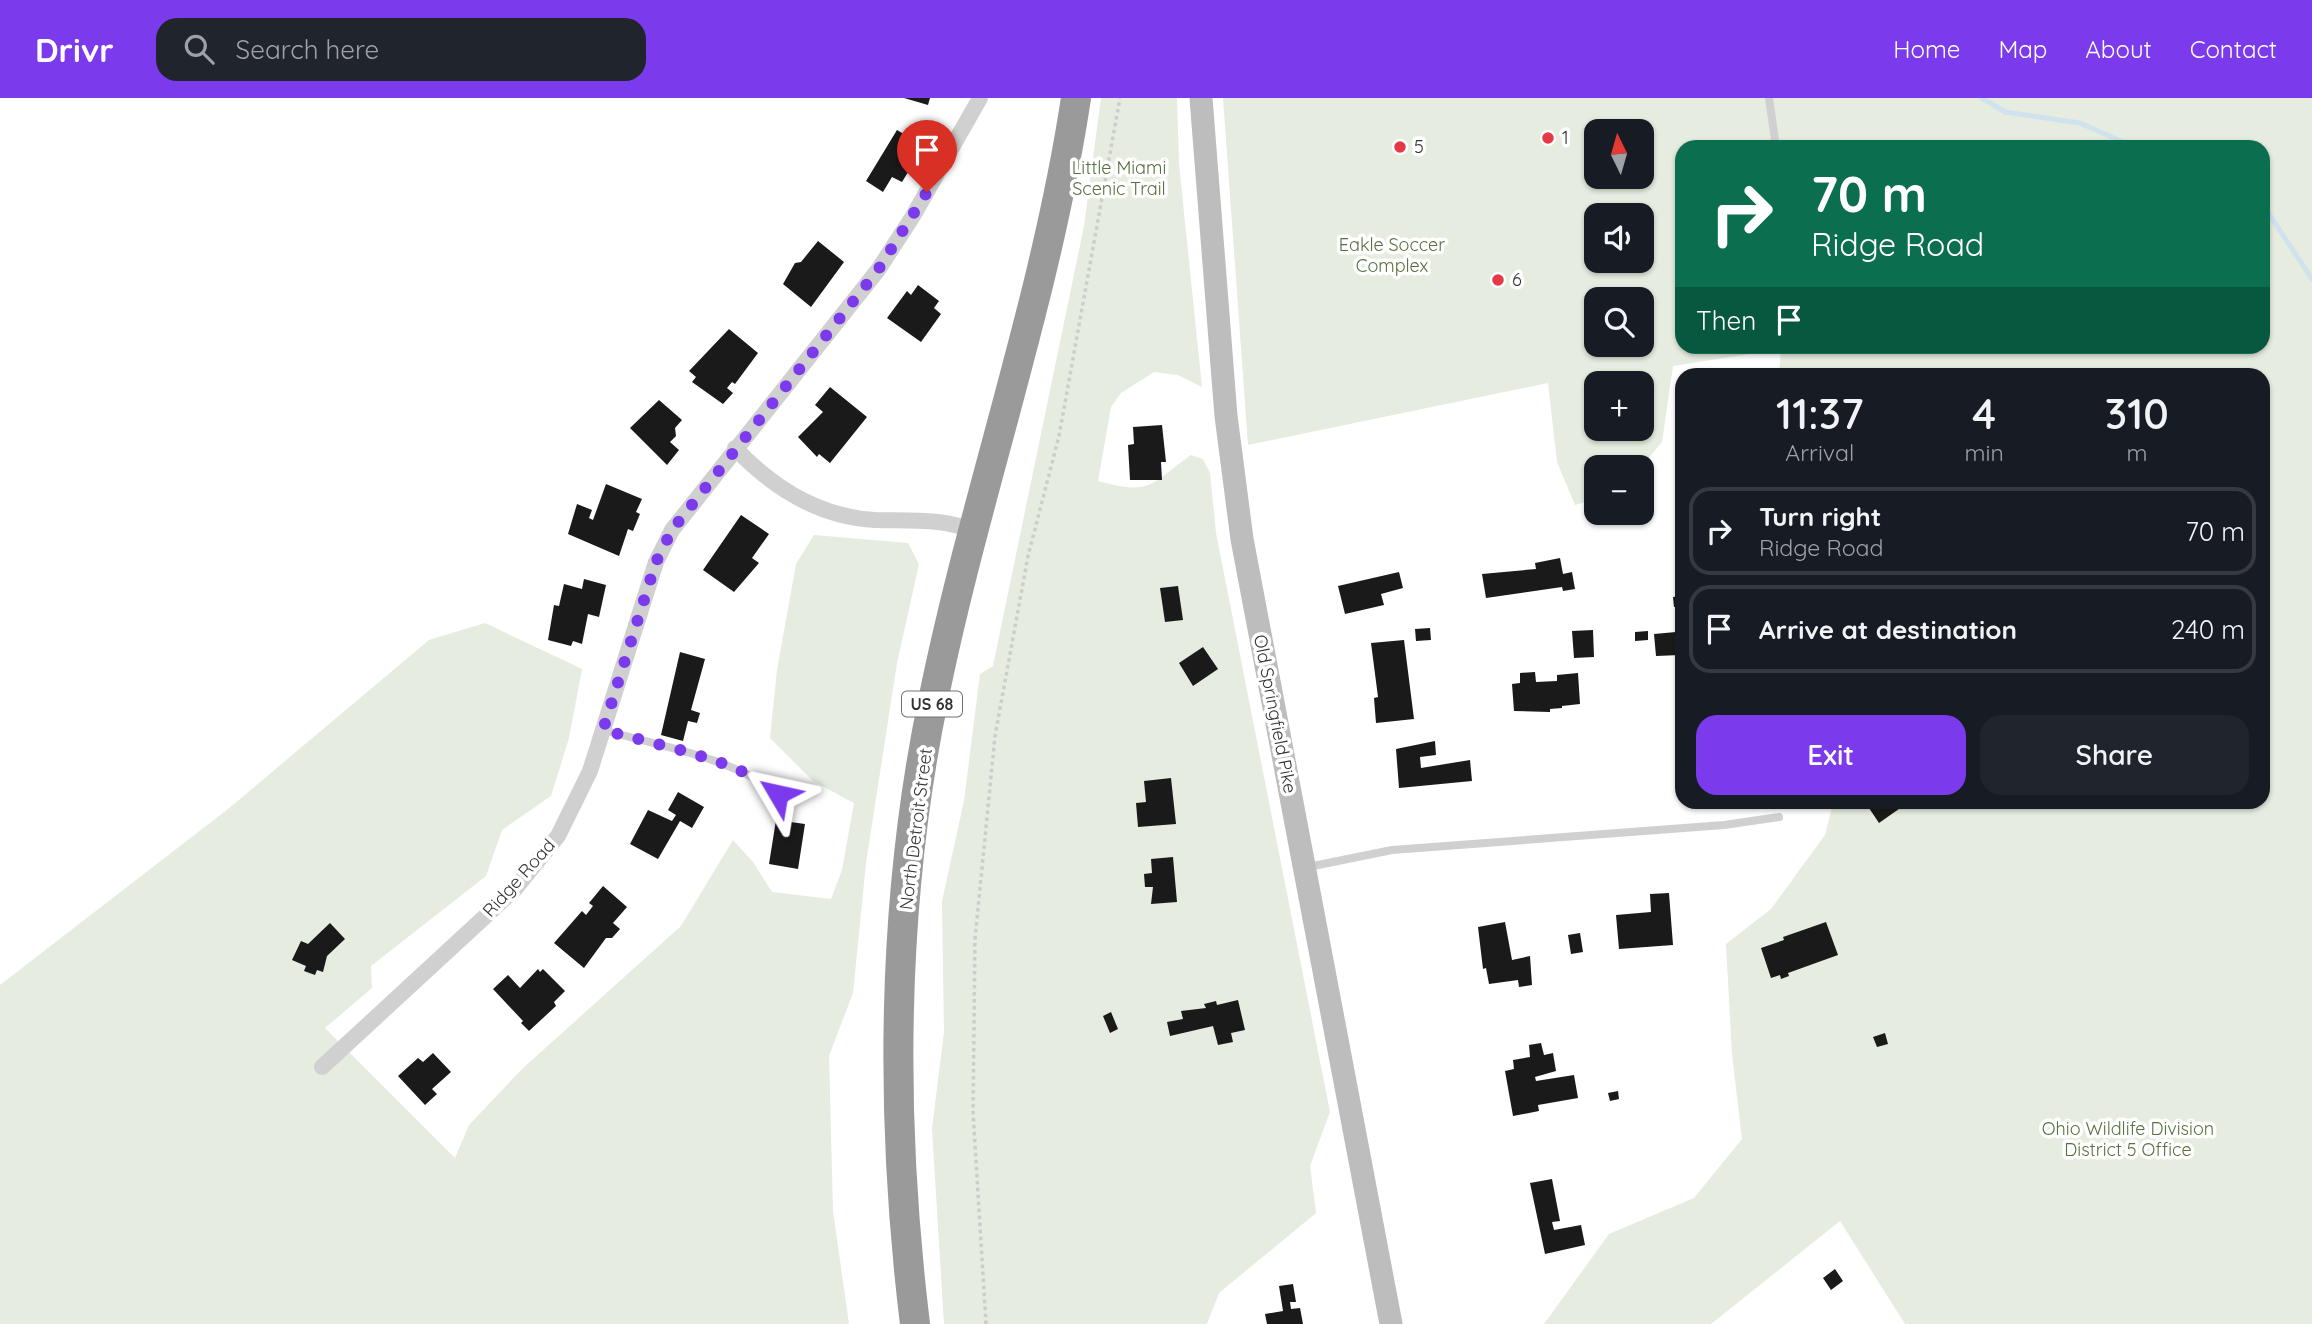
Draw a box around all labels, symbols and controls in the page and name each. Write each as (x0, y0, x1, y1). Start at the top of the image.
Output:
search box (156, 18, 646, 81)
text: Drivr (35, 29, 114, 70)
icon: search (180, 30, 218, 68)
text: Search here (236, 33, 379, 66)
text: Home (1893, 34, 1960, 64)
text: Map (1998, 34, 2047, 64)
text: About (2085, 34, 2152, 64)
text: Contact (2190, 34, 2277, 64)
north arrow (1584, 119, 1654, 189)
map controls (1584, 119, 1654, 525)
pin (897, 120, 957, 192)
place label: 1 (1562, 126, 1569, 149)
marker: 1 (1540, 130, 1556, 146)
icon: arrive (908, 131, 946, 169)
place label: 5 (1414, 135, 1424, 158)
marker: 5 (1392, 139, 1408, 155)
park label: Little Miami Scenic Trail (1072, 156, 1166, 200)
text: 70 m (1811, 163, 1927, 224)
icon: right (1696, 168, 1787, 259)
button: sound (1584, 203, 1654, 273)
text: Ridge Road (1811, 224, 1984, 264)
park label: Eakle Soccer Complex (1339, 233, 1445, 277)
place label: 6 (1512, 268, 1522, 291)
marker: 6 (1490, 272, 1506, 288)
button: search (1584, 287, 1654, 357)
icon: arrive (1770, 301, 1808, 339)
text: Then (1696, 304, 1756, 337)
button: + (1584, 371, 1654, 441)
text: 11:37 (1776, 387, 1863, 440)
text: 4 (1972, 387, 1996, 440)
text: 310 (2105, 387, 2169, 440)
text: Arrival (1785, 438, 1854, 467)
text: min (1965, 438, 2004, 467)
text: m (2126, 438, 2147, 467)
button: − (1584, 455, 1654, 525)
text: Turn right (1759, 500, 1881, 533)
icon: right (1700, 512, 1738, 550)
text: 70 m (2185, 515, 2245, 548)
text: Ridge Road (1759, 533, 1884, 562)
icon: arrive (1700, 610, 1738, 648)
text: Arrive at destination (1759, 613, 2017, 646)
text: 240 m (2171, 613, 2245, 646)
street label: Old Springfield Pike (1249, 633, 1302, 795)
road number: US 68 (902, 692, 962, 716)
button: Exit (1696, 715, 1966, 795)
button: Share (1980, 715, 2249, 795)
street label: North Detroit Street (894, 747, 937, 911)
position arrow (741, 757, 815, 831)
street label: Ridge Road (477, 834, 560, 922)
park label: Ohio Wildlife Division District 5 Office (2042, 1117, 2214, 1161)

